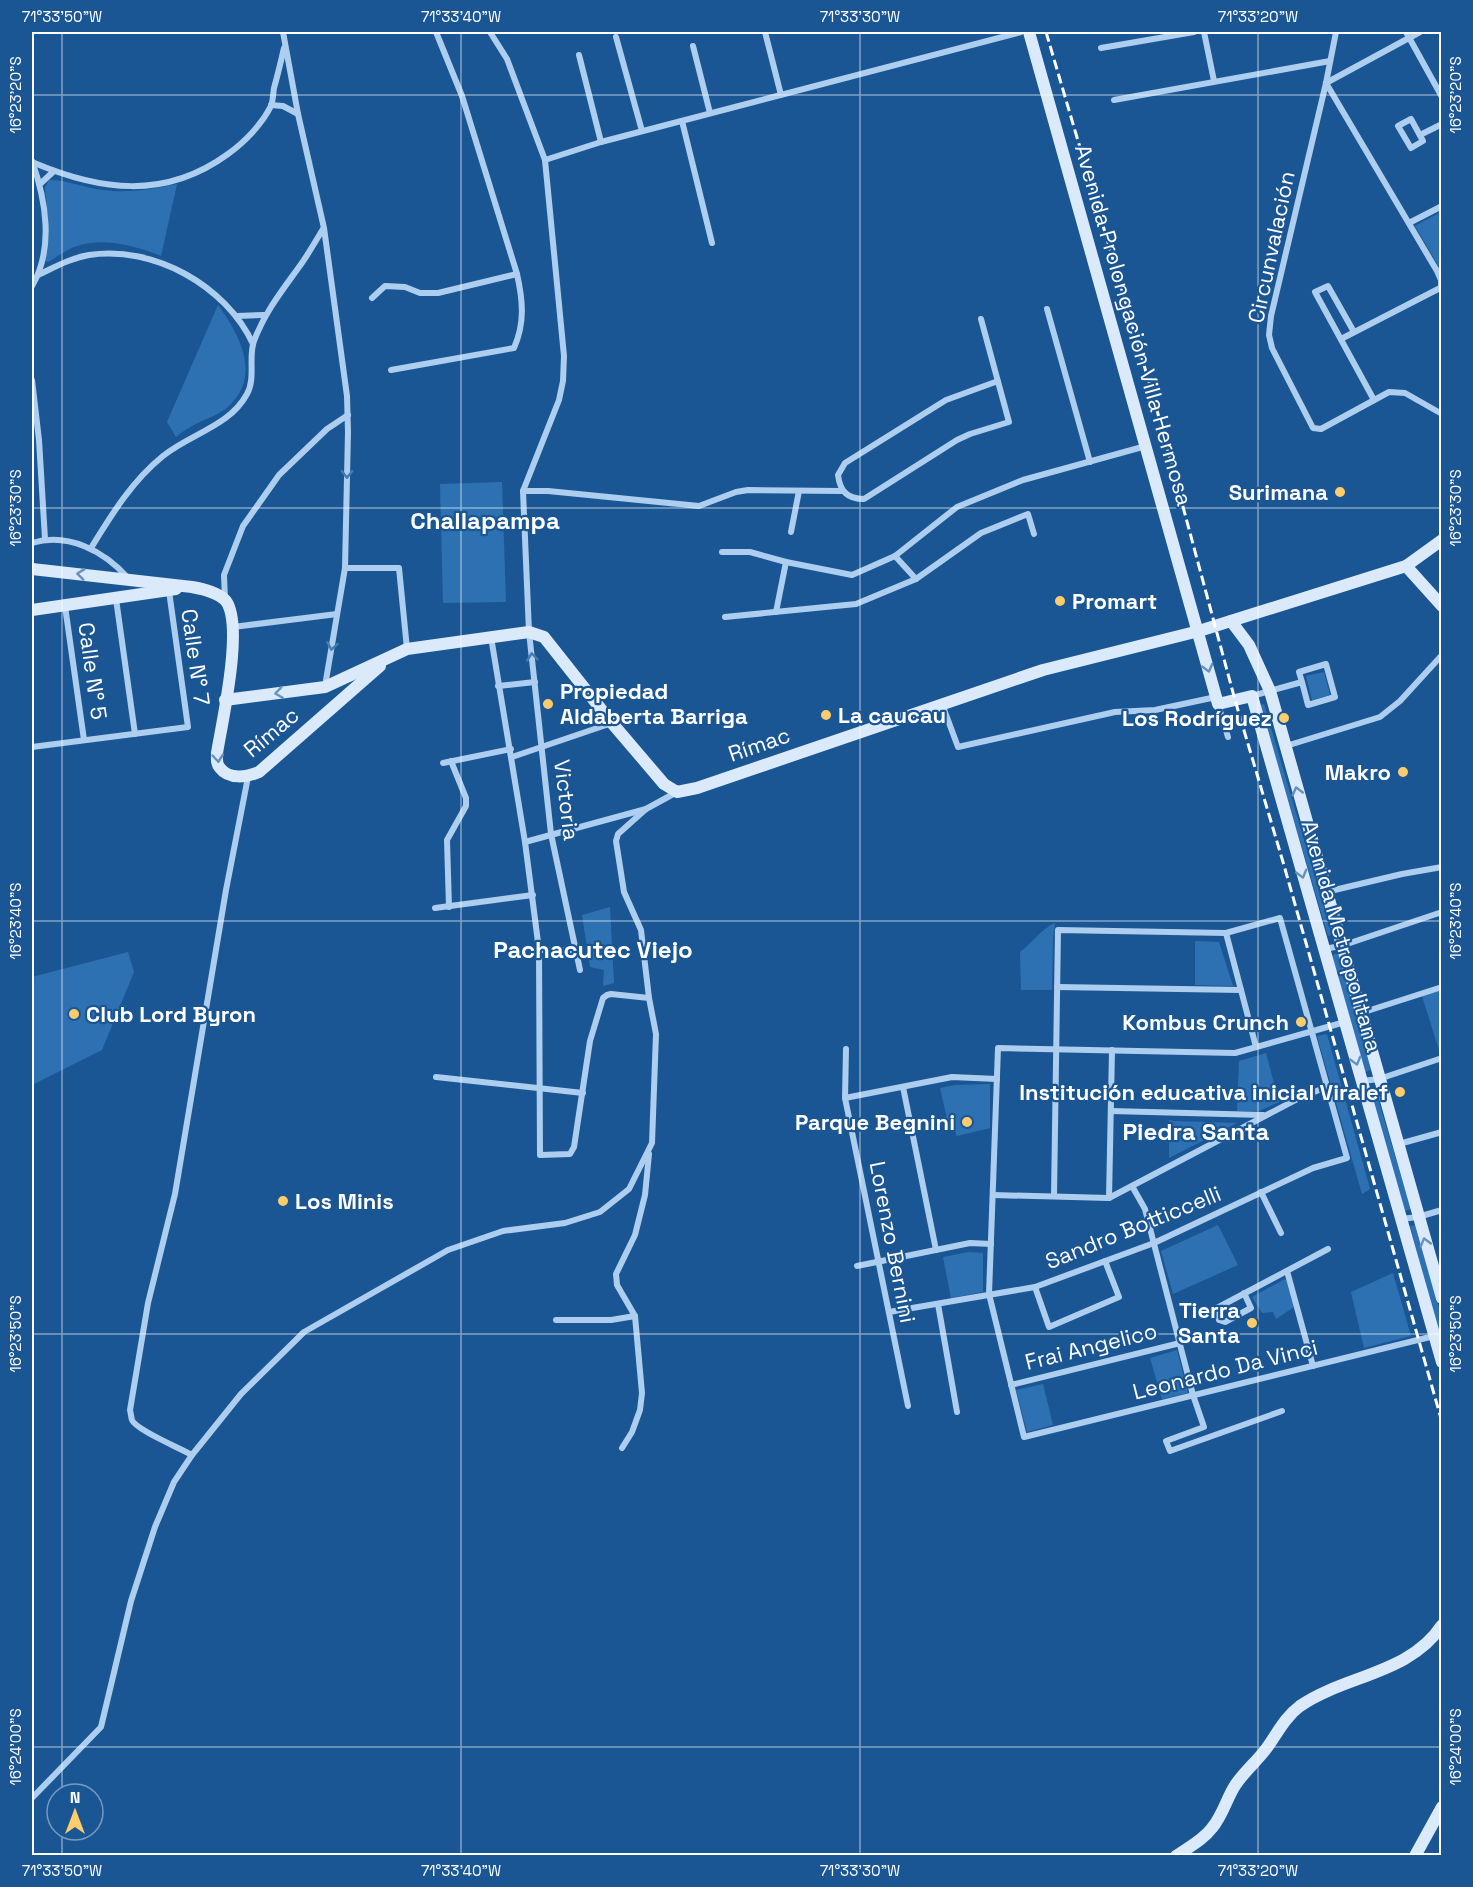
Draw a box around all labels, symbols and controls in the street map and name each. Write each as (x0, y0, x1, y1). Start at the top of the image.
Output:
text: 71°33'50"W (22, 7, 102, 26)
text: 71°33'40"W (421, 7, 501, 26)
text: 71°33'30"W (820, 7, 900, 26)
text: 71°33'20"W (1218, 7, 1298, 26)
text: 16°23'20"S (6, 56, 25, 134)
text: 16°23'20"S (1446, 56, 1465, 134)
street label: Avenida Prolongación Villa Hermosa (1069, 141, 1199, 509)
street label: Circunvalación (1241, 168, 1301, 326)
text: 16°23'30"S (6, 469, 25, 547)
one-way arrow (341, 469, 354, 478)
text: 16°23'30"S (1446, 469, 1465, 547)
place label: Surimana (1229, 478, 1328, 506)
marker: Surimana (1333, 485, 1347, 499)
district label: Challapampa (410, 505, 560, 536)
one-way arrow (77, 568, 86, 581)
place label: Promart (1072, 587, 1157, 615)
marker: Promart (1053, 594, 1067, 608)
street label: Calle N° 7 (175, 607, 217, 707)
street label: Calle N° 5 (72, 620, 114, 722)
one-way arrow (326, 641, 339, 651)
one-way arrow (526, 653, 539, 662)
one-way arrow (1201, 662, 1213, 672)
place label: Propiedad Aldaberta Barriga (560, 677, 748, 730)
one-way arrow (274, 687, 283, 699)
marker: Propiedad Aldaberta Barriga (541, 697, 555, 711)
street label: Rímac (238, 701, 304, 763)
place label: La caucau (838, 701, 946, 729)
place label: Los Rodríguez (1122, 704, 1272, 732)
marker: La caucau (819, 708, 833, 722)
marker: Los Rodríguez (1277, 711, 1291, 725)
street label: Rímac (724, 720, 794, 768)
one-way arrow (212, 754, 225, 763)
street label: Victoria (548, 758, 586, 842)
place label: Makro (1325, 758, 1391, 786)
marker: Makro (1396, 765, 1410, 779)
one-way arrow (1292, 786, 1305, 796)
street label: Avenida Metropolitana (1295, 817, 1389, 1055)
one-way arrow (1295, 868, 1308, 878)
text: 16°23'40"S (6, 883, 25, 959)
text: 16°23'40"S (1446, 883, 1465, 959)
district label: Pachacutec Viejo (493, 934, 693, 965)
place label: Club Lord Byron (86, 1000, 256, 1028)
marker: Club Lord Byron (67, 1007, 81, 1021)
place label: Kombus Crunch (1122, 1008, 1289, 1036)
marker: Kombus Crunch (1294, 1015, 1308, 1029)
one-way arrow (1349, 1055, 1361, 1066)
place label: Institución educativa inicial Viralef (1019, 1078, 1388, 1106)
marker: Institución educativa inicial Viralef (1393, 1085, 1407, 1099)
place label: Parque Begnini (795, 1108, 955, 1136)
marker: Parque Begnini (960, 1115, 974, 1129)
district label: Piedra Santa (1123, 1116, 1270, 1147)
street label: Lorenzo Bernini (864, 1159, 922, 1325)
street label: Sandro Botticcelli (1041, 1179, 1225, 1275)
place label: Los Minis (295, 1187, 394, 1215)
marker: Los Minis (276, 1194, 290, 1208)
one-way arrow (1420, 1237, 1433, 1247)
text: 16°23'50"S (6, 1295, 25, 1373)
text: 16°23'50"S (1446, 1295, 1465, 1373)
place label: Tierra Santa (1178, 1296, 1240, 1349)
street label: Frai Angelico (1022, 1316, 1160, 1376)
marker: Tierra Santa (1245, 1316, 1259, 1330)
street label: Leonardo Da Vinci (1130, 1332, 1320, 1406)
text: 16°24'00"S (6, 1708, 25, 1786)
text: 16°24'00"S (1446, 1708, 1465, 1786)
north arrow (45, 1782, 105, 1842)
text: N (70, 1787, 80, 1808)
text: 71°33'50"W (22, 1861, 102, 1880)
text: 71°33'40"W (421, 1861, 501, 1880)
text: 71°33'30"W (820, 1861, 900, 1880)
text: 71°33'20"W (1218, 1861, 1298, 1880)

